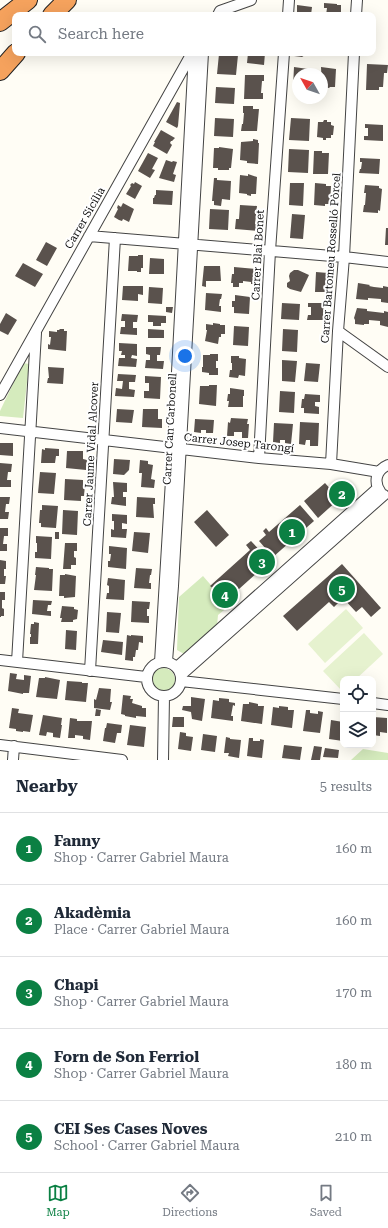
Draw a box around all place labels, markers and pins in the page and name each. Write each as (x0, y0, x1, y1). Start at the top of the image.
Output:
pin: 2 (329, 479, 355, 509)
pin: 1 (279, 517, 305, 547)
pin: 3 (249, 547, 275, 577)
pin: 5 (329, 574, 355, 604)
pin: 4 (212, 580, 238, 610)

